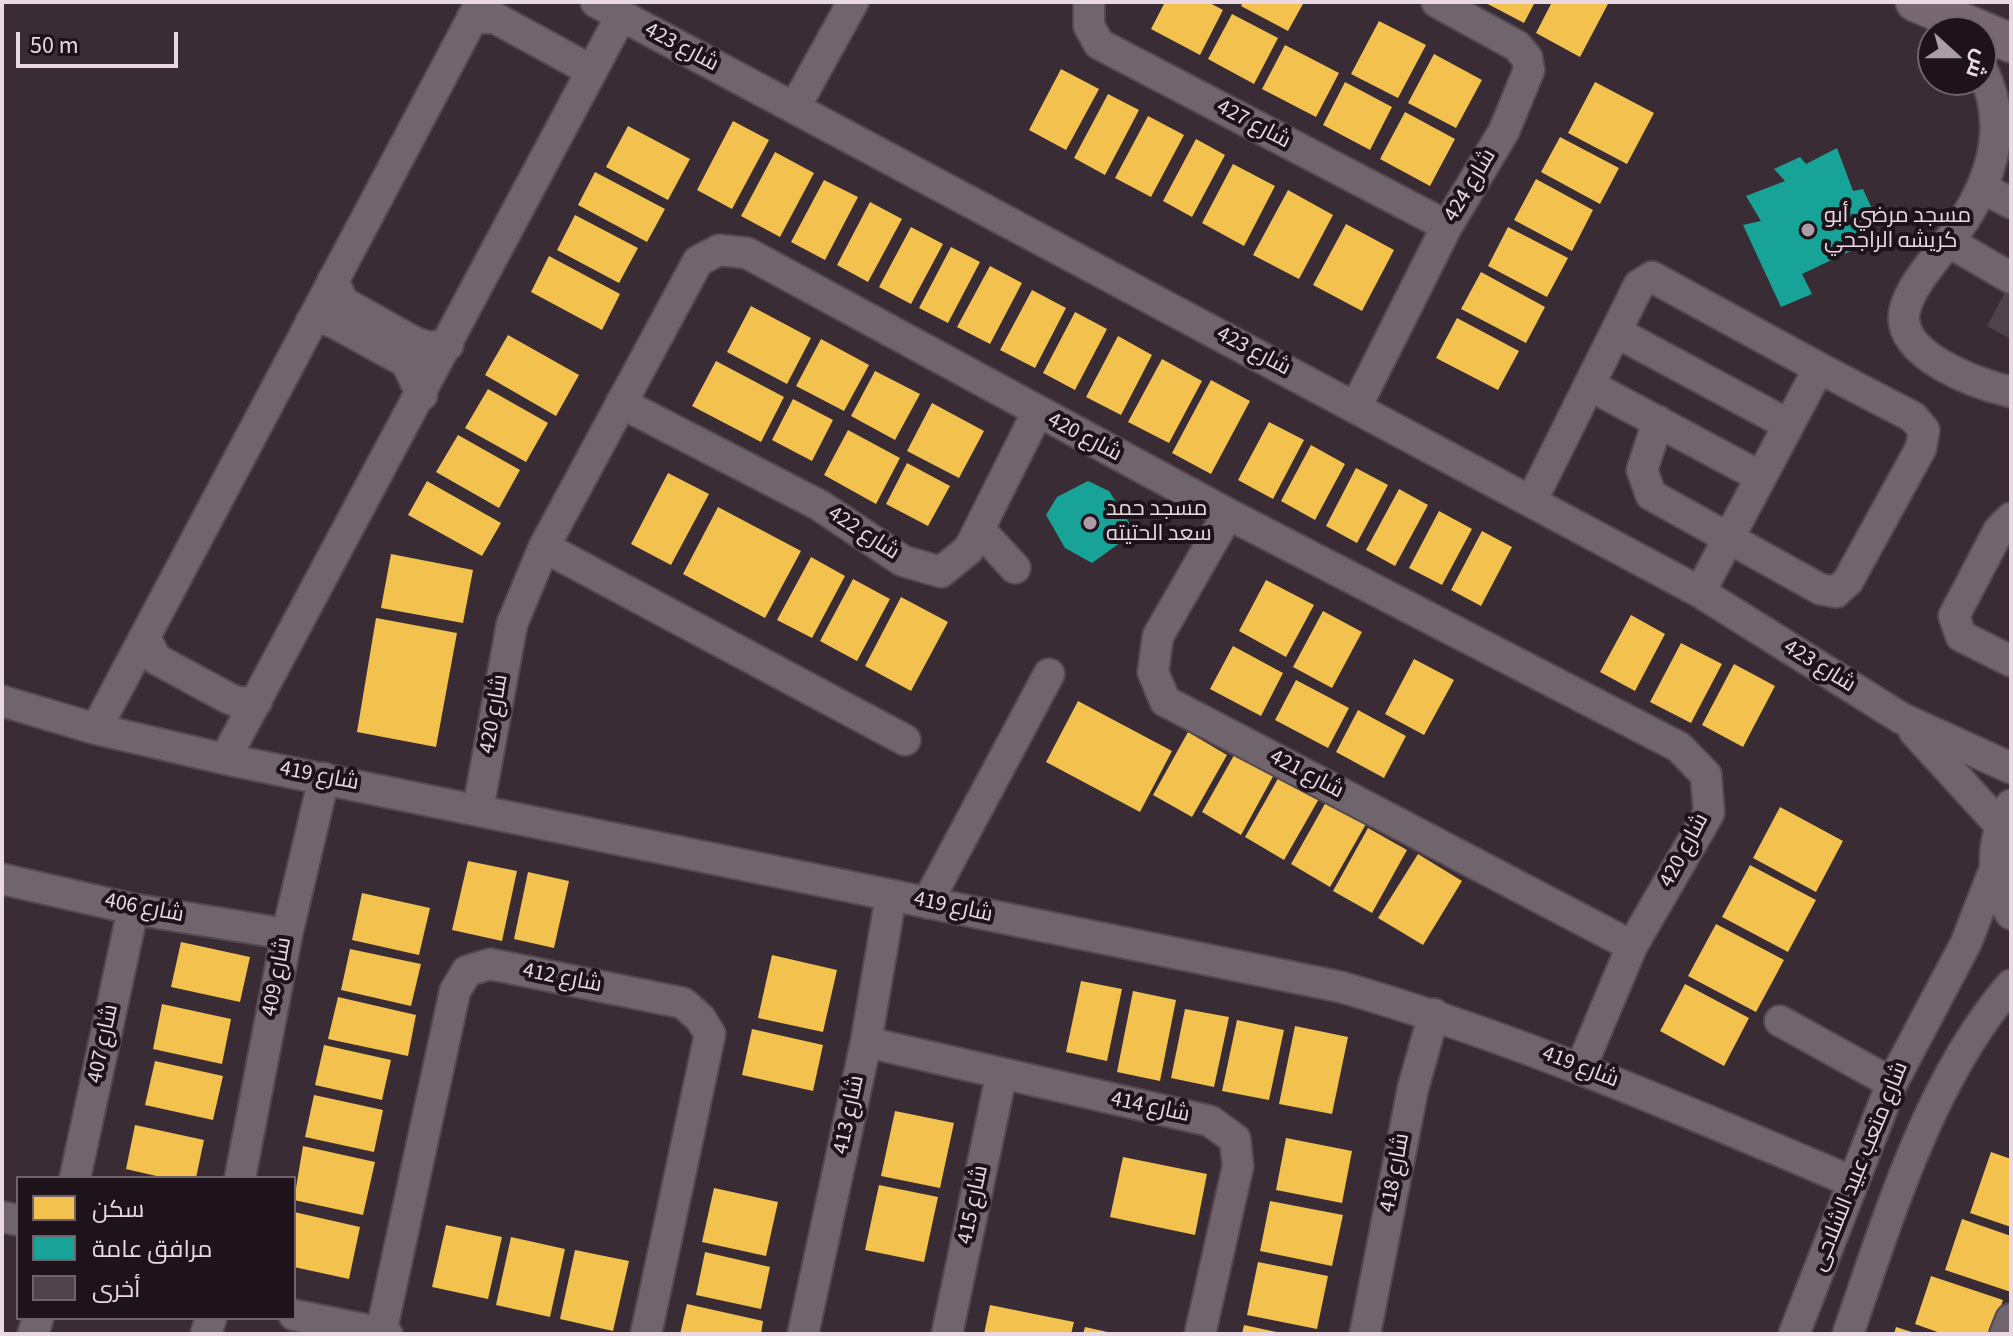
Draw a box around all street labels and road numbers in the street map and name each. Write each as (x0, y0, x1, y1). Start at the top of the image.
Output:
street label: شارع 423 (640, 18, 722, 78)
street label: شارع 427 (1212, 95, 1294, 155)
street label: شارع 424 (1439, 145, 1503, 227)
street label: شارع 423 (1212, 322, 1294, 382)
street label: شارع 420 (1043, 408, 1125, 468)
street label: شارع 422 (822, 501, 904, 567)
street label: شارع 423 (1778, 635, 1860, 699)
street label: شارع 420 (475, 672, 515, 756)
street label: شارع 421 (1265, 745, 1347, 805)
street label: شارع 419 (277, 756, 361, 798)
street label: شارع 420 (1655, 810, 1715, 892)
street label: شارع 419 (911, 887, 995, 929)
street label: شارع 406 (102, 888, 186, 930)
street label: شارع 409 (257, 935, 299, 1019)
street label: شارع 412 (520, 958, 604, 1000)
street label: شارع 407 (83, 1002, 125, 1086)
street label: شارع 419 (1538, 1041, 1622, 1095)
street label: شارع متعب عبيد الشلاحى (1807, 1058, 1915, 1276)
street label: شارع 413 (829, 1073, 871, 1157)
street label: شارع 414 (1108, 1087, 1192, 1129)
street label: شارع 418 (1375, 1131, 1417, 1215)
street label: شارع 415 (953, 1163, 995, 1247)

